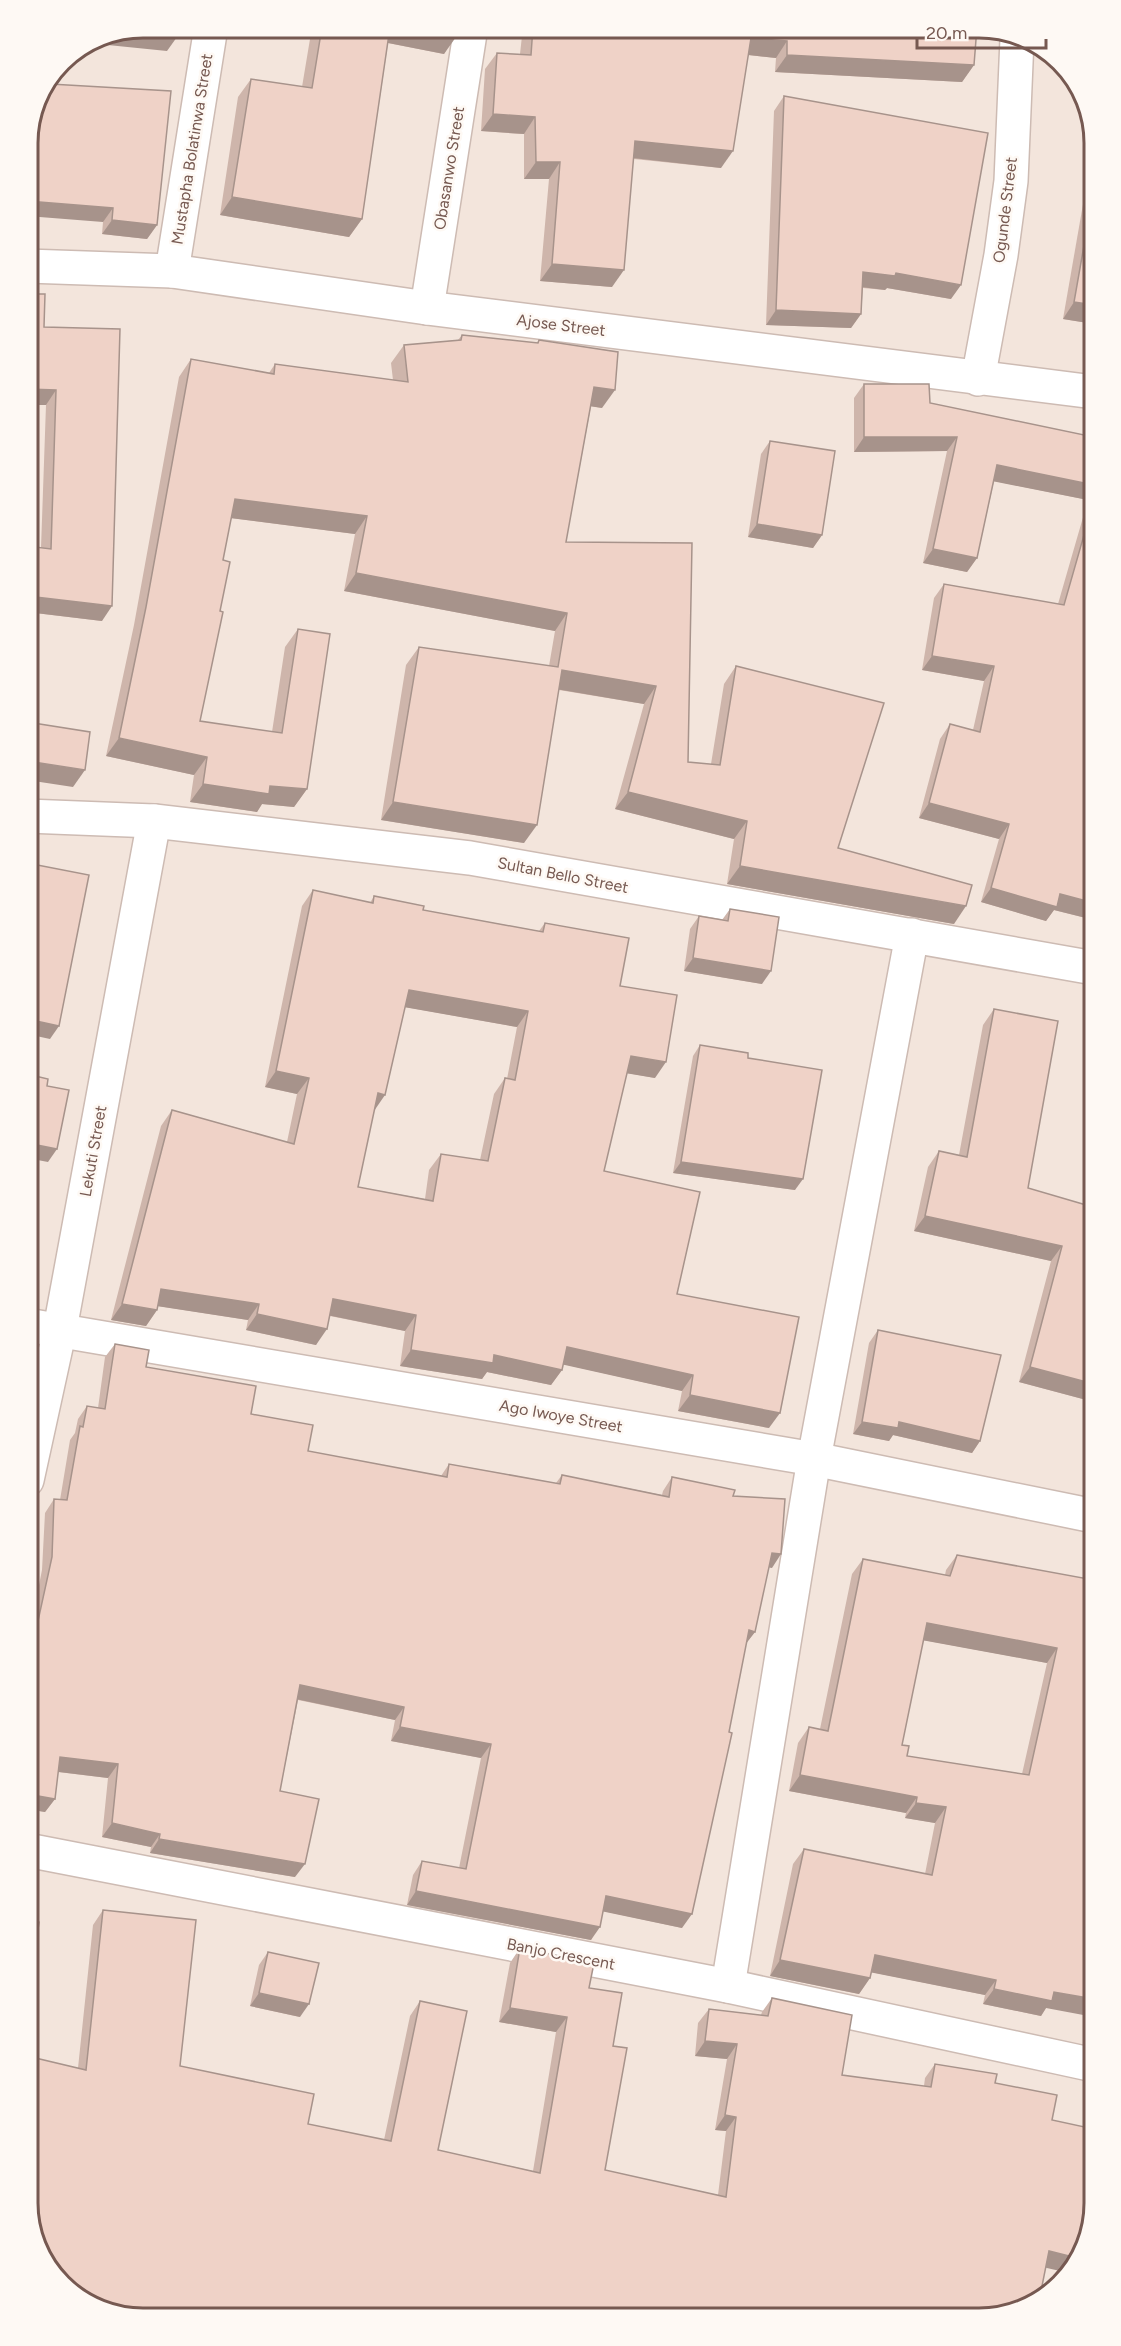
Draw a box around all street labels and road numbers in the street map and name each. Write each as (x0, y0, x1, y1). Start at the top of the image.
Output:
street label: Mustapha Bolatinwa Street (168, 52, 216, 246)
street label: Obasanwo Street (430, 105, 468, 231)
street label: Ogunde Street (989, 156, 1021, 264)
street label: Ajose Street (515, 310, 607, 340)
street label: Sultan Bello Street (496, 853, 630, 897)
street label: Lekuti Street (76, 1104, 110, 1198)
street label: Ago Iwoye Street (498, 1396, 624, 1436)
street label: Banjo Crescent (505, 1934, 617, 1974)

